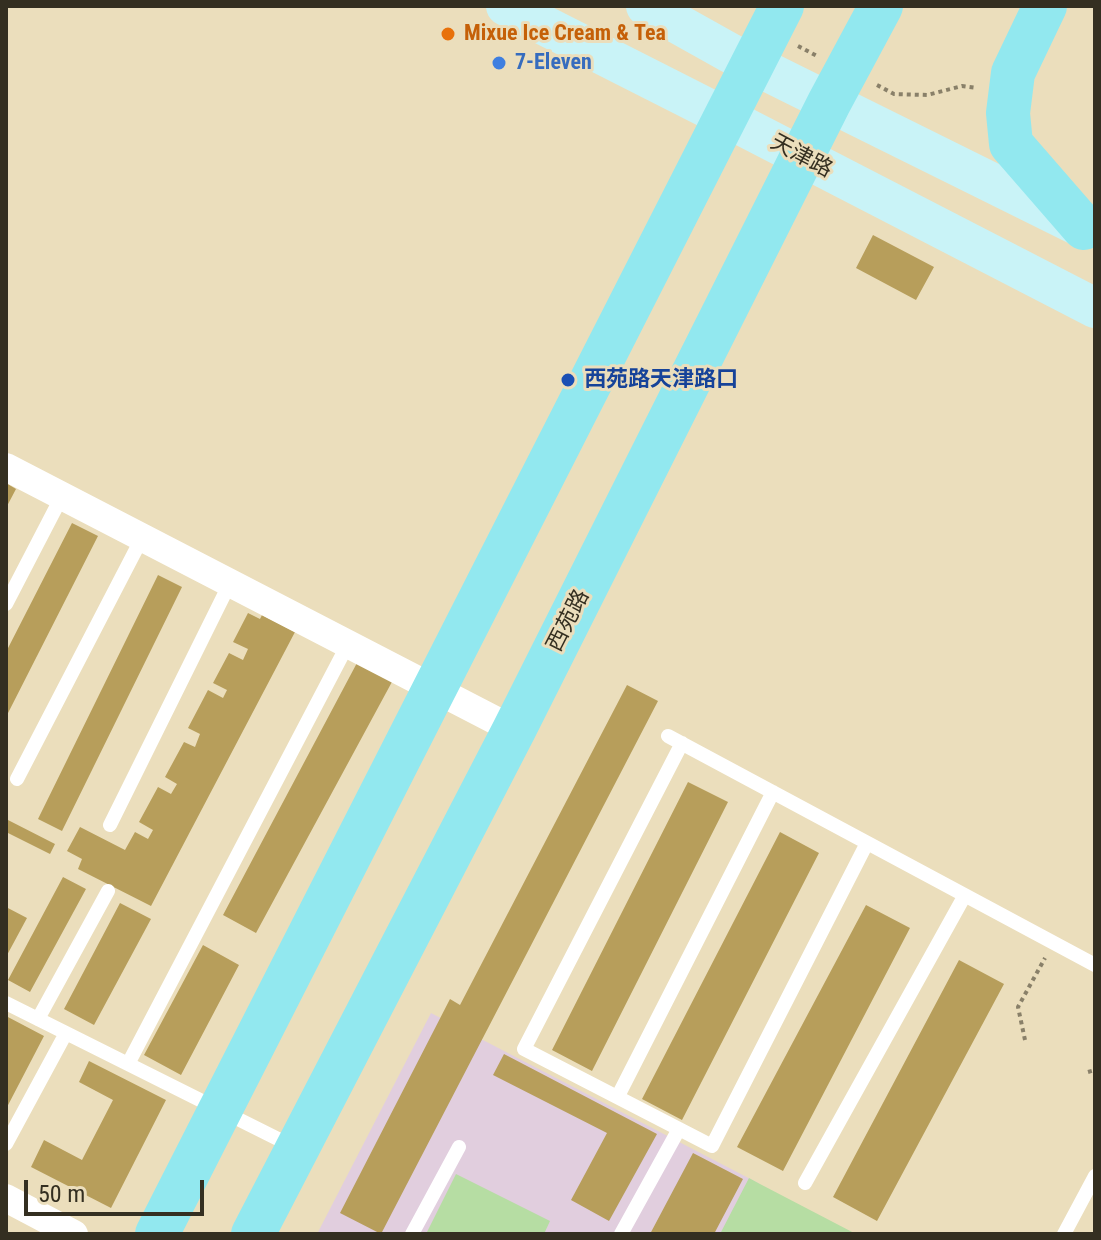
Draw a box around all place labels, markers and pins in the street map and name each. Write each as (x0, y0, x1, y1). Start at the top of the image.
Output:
place label: Mixue Ice Cream & Tea (464, 21, 666, 47)
marker: Mixue Ice Cream & Tea (439, 25, 457, 43)
place label: 7-Eleven (515, 50, 592, 76)
marker: 7-Eleven (490, 54, 508, 72)
place label: 西苑路天津路口 (584, 367, 738, 393)
marker: 西苑路天津路口 (559, 371, 577, 389)

